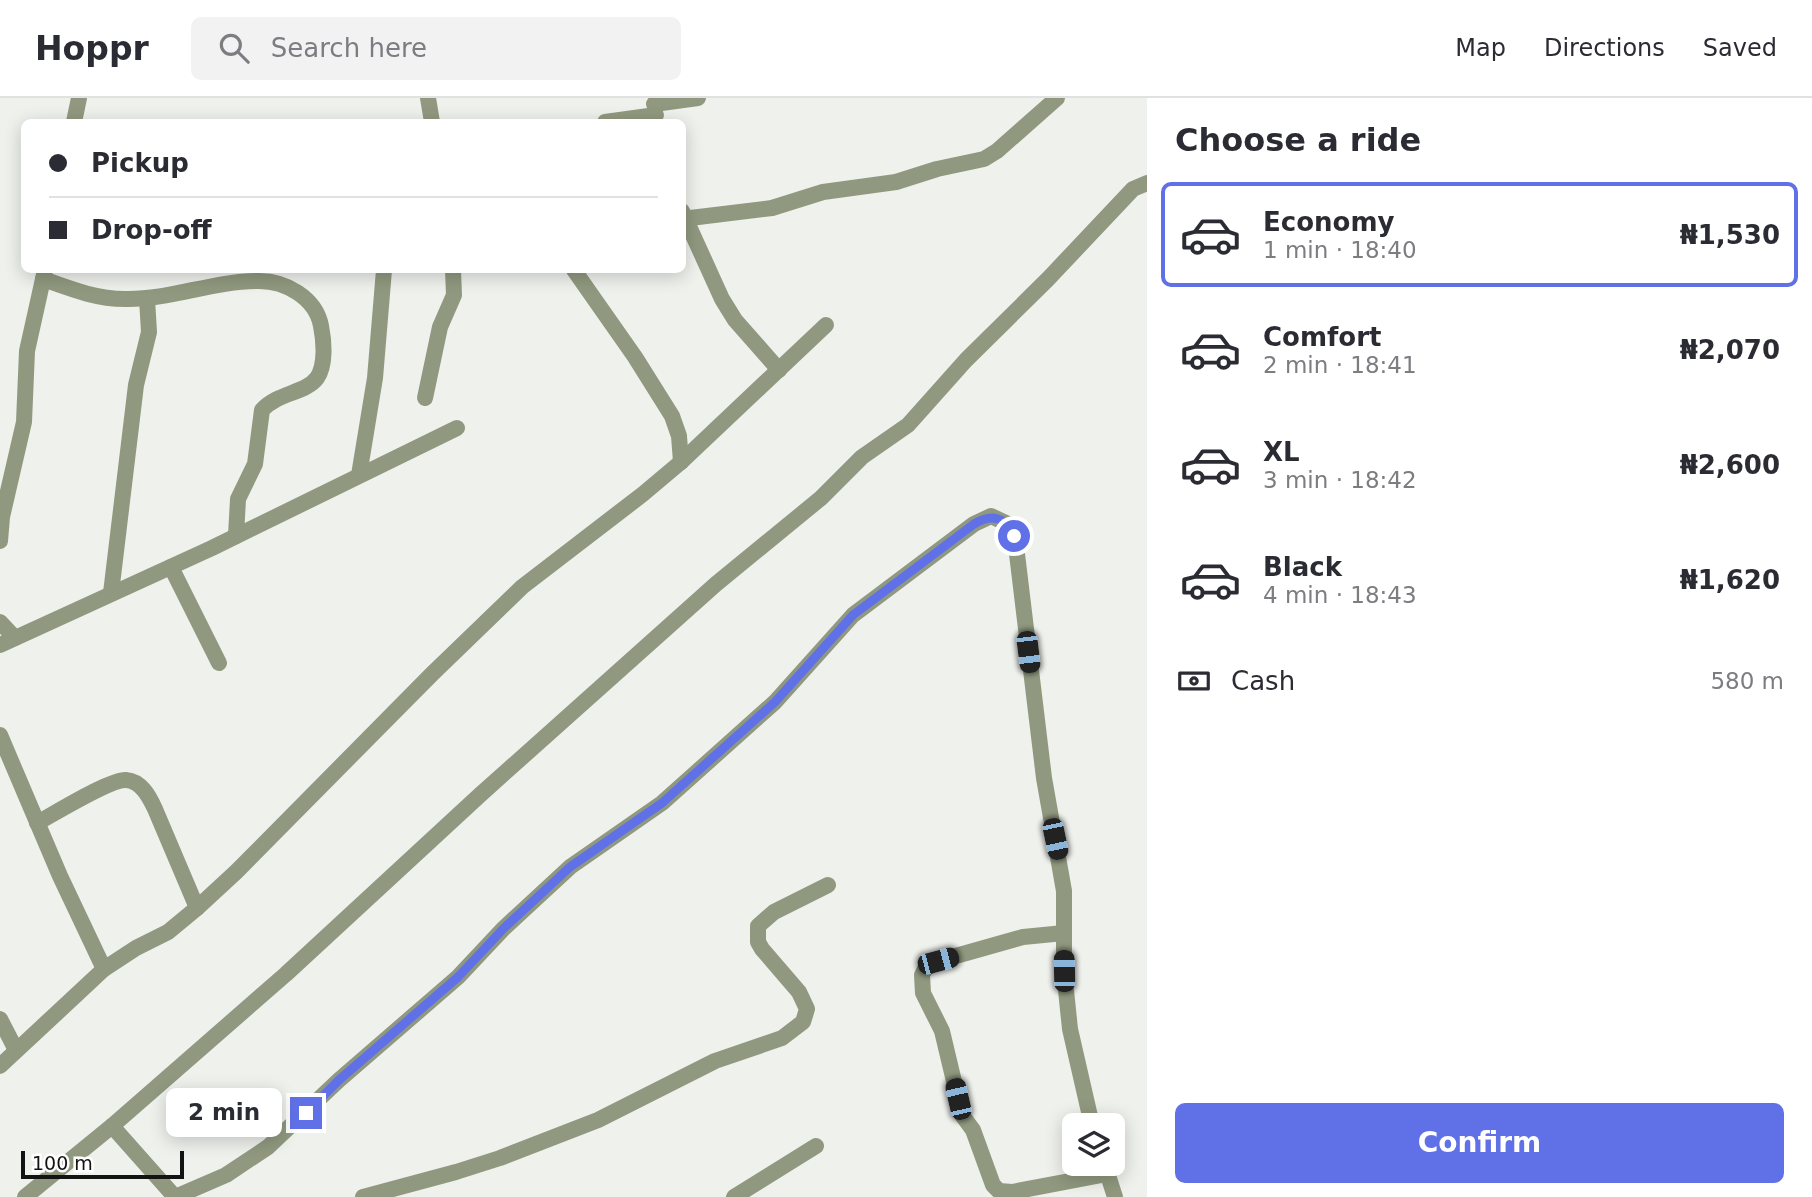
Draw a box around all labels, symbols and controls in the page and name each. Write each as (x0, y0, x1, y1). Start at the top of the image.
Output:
search box (191, 17, 681, 80)
text: Hoppr (35, 29, 149, 68)
icon: search (215, 29, 253, 67)
text: Search here (271, 33, 427, 63)
text: Map (1455, 34, 1506, 62)
text: Directions (1544, 34, 1665, 62)
text: Saved (1703, 34, 1777, 62)
text: Choose a ride (1175, 121, 1421, 159)
text: Pickup (91, 148, 189, 178)
icon: car (1179, 203, 1242, 266)
text: Economy (1263, 207, 1394, 237)
text: Drop-off (91, 215, 212, 245)
text: ₦1,530 (1680, 220, 1780, 250)
text: 1 min · 18:40 (1263, 237, 1417, 263)
icon: car (1179, 318, 1242, 381)
text: Comfort (1263, 322, 1381, 352)
text: ₦2,070 (1680, 335, 1780, 365)
text: 2 min · 18:41 (1263, 352, 1417, 378)
icon: car (1179, 433, 1242, 496)
text: XL (1263, 437, 1300, 467)
text: ₦2,600 (1680, 450, 1780, 480)
text: 3 min · 18:42 (1263, 467, 1417, 493)
route start (998, 520, 1030, 552)
icon: car (1179, 548, 1242, 611)
text: Black (1263, 552, 1342, 582)
text: ₦1,620 (1680, 565, 1780, 595)
text: 4 min · 18:43 (1263, 582, 1417, 608)
car (1016, 630, 1041, 674)
icon: cash (1175, 662, 1213, 700)
text: Cash (1231, 666, 1295, 696)
text: 580 m (1710, 668, 1784, 694)
car (1041, 816, 1070, 862)
car (915, 945, 962, 977)
car (1054, 950, 1075, 992)
car (944, 1076, 973, 1122)
callout: 2 min (166, 1088, 282, 1138)
route end (290, 1097, 322, 1129)
text: 2 min (188, 1099, 260, 1125)
button: Confirm (1175, 1103, 1784, 1183)
map controls (1062, 1113, 1125, 1176)
button: layers (1062, 1113, 1125, 1176)
scale bar (21, 1148, 184, 1180)
text: 100 m (32, 1152, 93, 1174)

